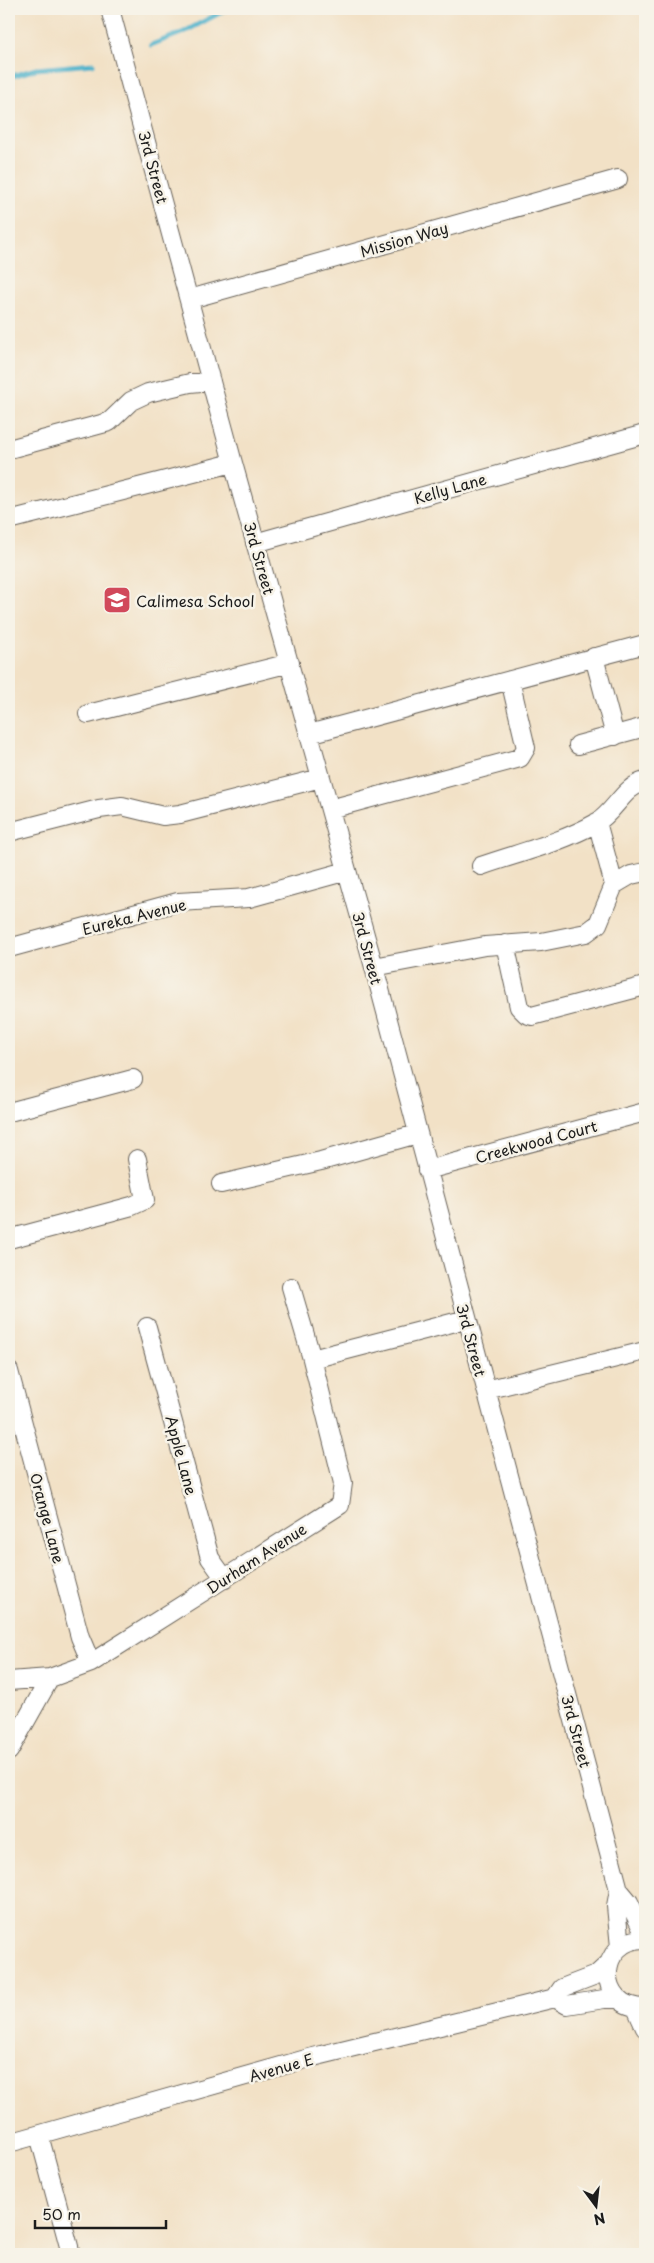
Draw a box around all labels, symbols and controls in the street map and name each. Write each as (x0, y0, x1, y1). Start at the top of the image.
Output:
street label: 3rd Street (133, 128, 175, 206)
street label: Mission Way (357, 215, 451, 263)
street label: Kelly Lane (411, 467, 489, 509)
street label: 3rd Street (239, 519, 281, 597)
school or university icon: Calimesa School (102, 585, 132, 615)
place label: Calimesa School (136, 589, 255, 612)
street label: Eureka Avenue (80, 892, 188, 940)
street label: 3rd Street (347, 909, 389, 987)
street label: Creekwood Court (473, 1114, 599, 1168)
street label: 3rd Street (451, 1301, 493, 1379)
street label: Apple Lane (160, 1413, 204, 1497)
street label: Orange Lane (25, 1470, 71, 1566)
street label: Durham Avenue (201, 1517, 311, 1599)
street label: 3rd Street (556, 1692, 598, 1770)
street label: Avenue E (246, 2047, 316, 2087)
north arrow (572, 2180, 622, 2230)
scale bar (35, 2198, 166, 2230)
text: 50 m (42, 2202, 81, 2225)
text: N (591, 2207, 608, 2231)

